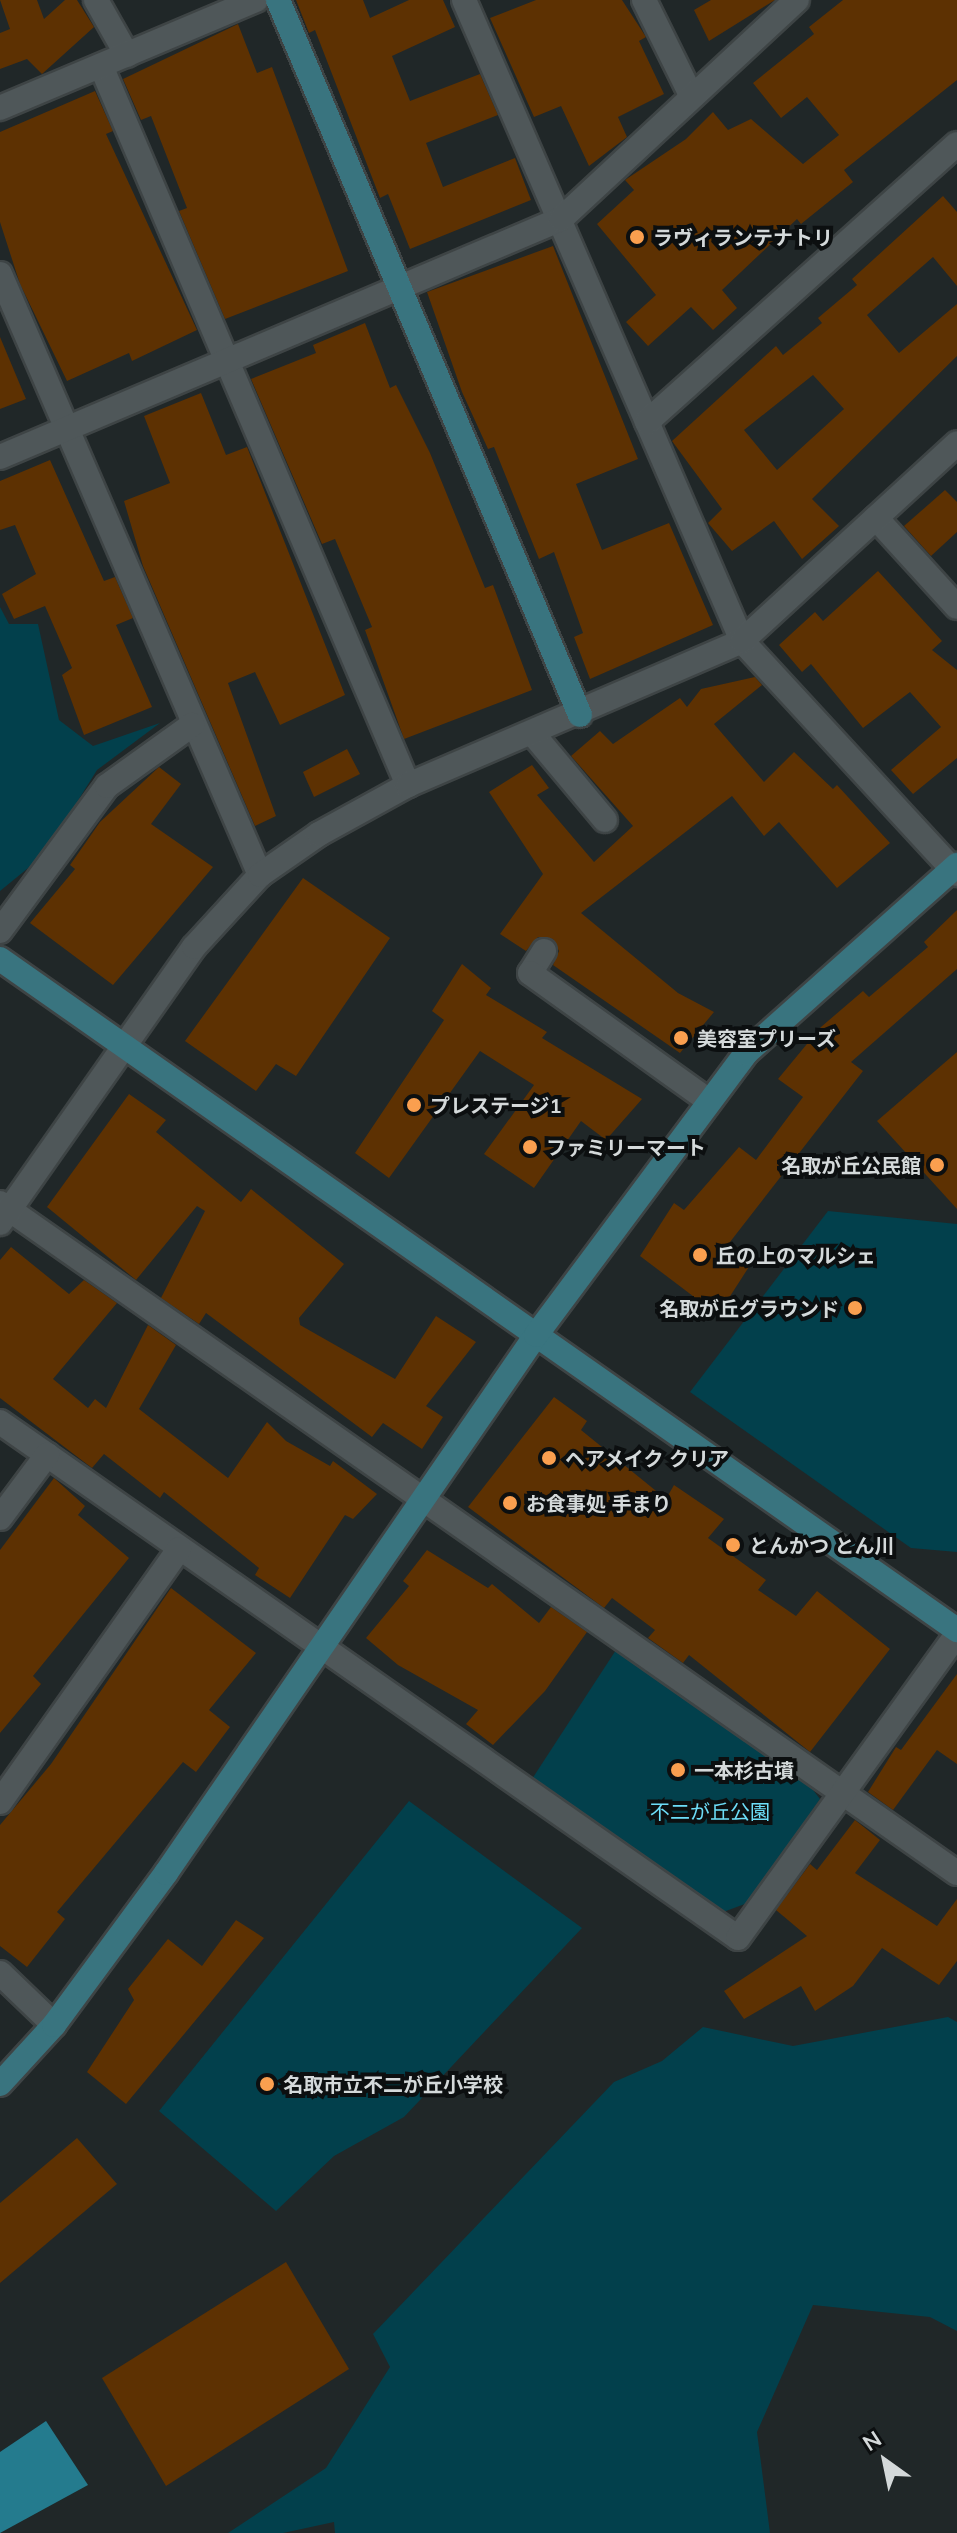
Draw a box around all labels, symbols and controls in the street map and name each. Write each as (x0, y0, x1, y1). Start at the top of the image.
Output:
place label: ラヴィランテナトリ (653, 225, 833, 249)
marker: ラヴィランテナトリ (628, 228, 646, 246)
place label: 美容室プリーズ (697, 1026, 837, 1050)
marker: 美容室プリーズ (672, 1029, 690, 1047)
place label: プレステージ1 (430, 1093, 562, 1117)
marker: プレステージ1 (405, 1096, 423, 1114)
place label: ファミリーマート (546, 1135, 706, 1159)
marker: ファミリーマート (521, 1138, 539, 1156)
place label: 名取が丘公民館 (781, 1153, 921, 1177)
marker: 名取が丘公民館 (928, 1156, 946, 1174)
place label: 丘の上のマルシェ (716, 1243, 876, 1267)
marker: 丘の上のマルシェ (691, 1246, 709, 1264)
place label: 名取が丘グラウンド (659, 1296, 839, 1320)
marker: 名取が丘グラウンド (846, 1299, 864, 1317)
place label: ヘアメイク クリア (565, 1446, 730, 1470)
marker: ヘアメイク クリア (540, 1449, 558, 1467)
place label: お食事処 手まり (526, 1491, 671, 1515)
marker: お食事処 手まり (501, 1494, 519, 1512)
place label: とんかつ とん川 (749, 1533, 894, 1557)
marker: とんかつ とん川 (724, 1536, 742, 1554)
place label: 一本杉古墳 (694, 1758, 794, 1782)
marker: 一本杉古墳 (669, 1761, 687, 1779)
park label: 不二が丘公園 (650, 1799, 770, 1823)
place label: 名取市立不二が丘小学校 (283, 2072, 503, 2096)
marker: 名取市立不二が丘小学校 (258, 2075, 276, 2093)
north arrow (845, 2421, 925, 2501)
text: N (857, 2425, 887, 2457)

